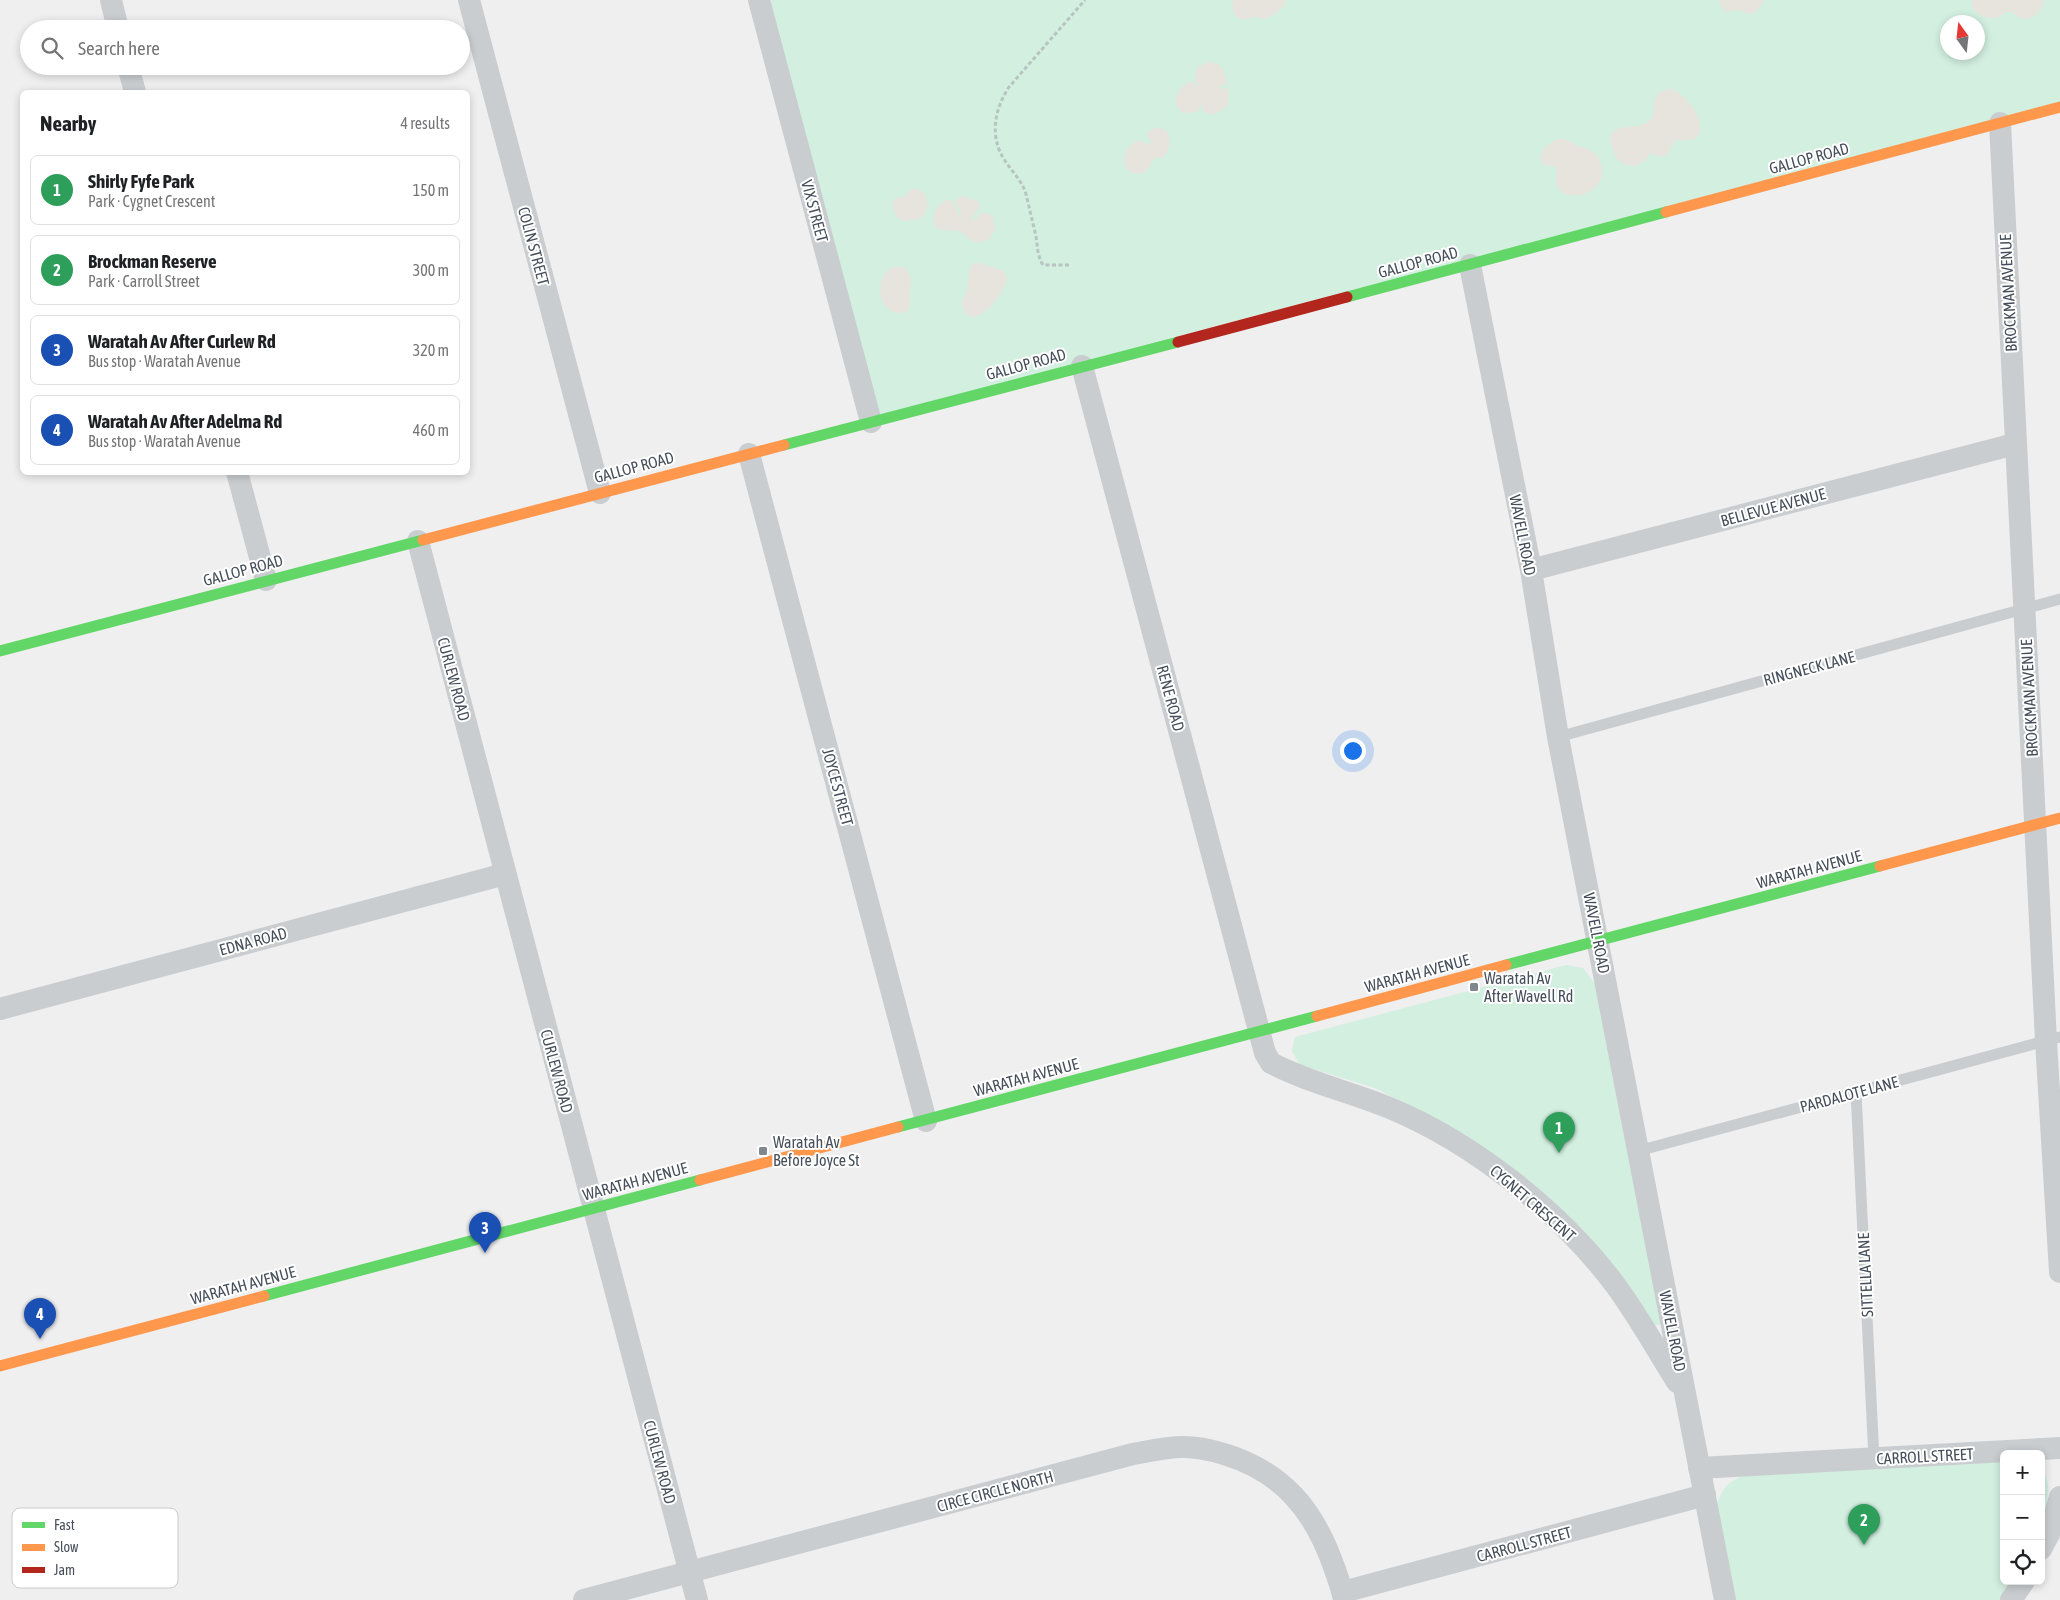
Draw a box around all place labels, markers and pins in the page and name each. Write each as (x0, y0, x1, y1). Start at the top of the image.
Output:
place label: Waratah Av After Wavell Rd (1484, 969, 1573, 1005)
marker: Waratah Av After Wavell Rd (1468, 981, 1480, 993)
pin: 1 (1543, 1112, 1575, 1153)
place label: Waratah Av Before Joyce St (773, 1133, 860, 1170)
marker: Waratah Av Before Joyce St (757, 1145, 769, 1157)
pin: 3 (469, 1212, 501, 1253)
pin: 4 (24, 1298, 56, 1339)
pin: 2 (1848, 1504, 1880, 1545)

